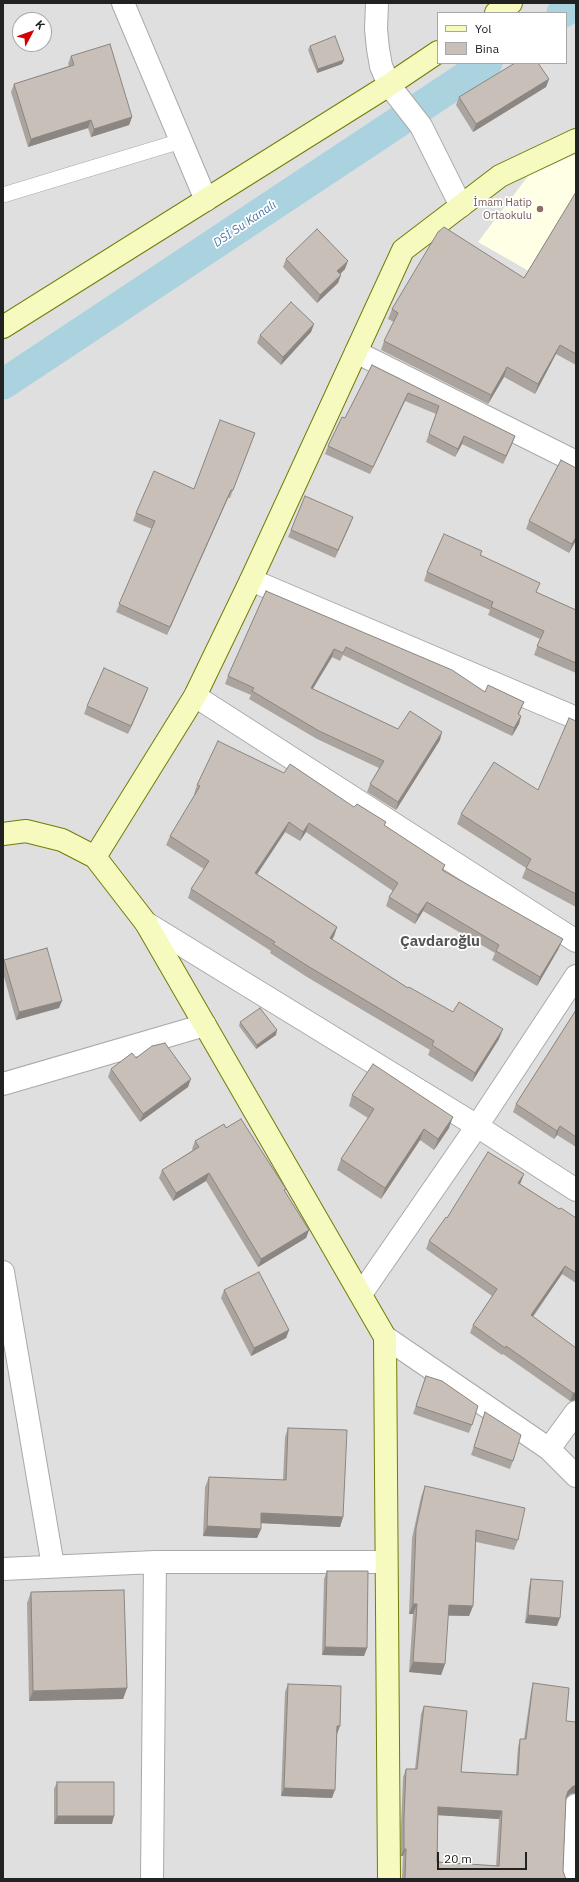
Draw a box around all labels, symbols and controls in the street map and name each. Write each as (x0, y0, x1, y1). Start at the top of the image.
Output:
north arrow (12, 12, 52, 52)
legend (437, 12, 567, 64)
text: K (33, 17, 48, 32)
text: Yol (475, 21, 492, 36)
text: Bina (475, 41, 499, 56)
place label: İmam Hatip Ortaokulu (473, 196, 532, 222)
water label: DSİ Su Kanalı (211, 198, 279, 250)
marker: İmam Hatip Ortaokulu (535, 204, 545, 214)
district label: Çavdaroğlu (400, 933, 480, 951)
scale bar (439, 1844, 529, 1870)
text: 20 m (444, 1851, 472, 1866)

